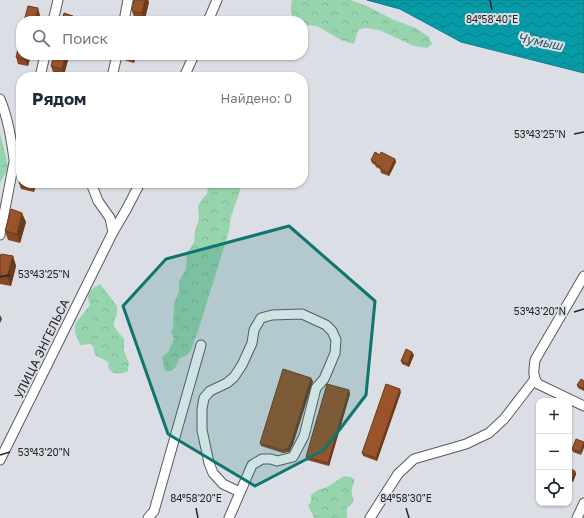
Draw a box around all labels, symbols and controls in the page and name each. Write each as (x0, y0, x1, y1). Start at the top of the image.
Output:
text: 84°58'40"E (466, 13, 518, 25)
search box (16, 16, 308, 60)
icon: search (30, 27, 52, 49)
text: Поиск (62, 29, 108, 47)
water label: Чумыш (516, 29, 565, 53)
text: Рядом (32, 88, 86, 109)
text: Найдено: 0 (220, 90, 292, 106)
text: 53°43'25"N (514, 128, 566, 140)
text: 53°43'25"N (18, 268, 70, 280)
street label: УЛИЦА ЭНГЕЛЬСА (11, 296, 72, 401)
text: 53°43'20"N (514, 305, 566, 317)
map controls (536, 398, 572, 506)
button: + (536, 398, 572, 434)
button: − (536, 434, 572, 470)
text: 53°43'20"N (18, 446, 70, 458)
button: locate (536, 470, 572, 506)
text: 84°58'20"E (170, 492, 222, 504)
text: 84°58'30"E (380, 492, 432, 504)

